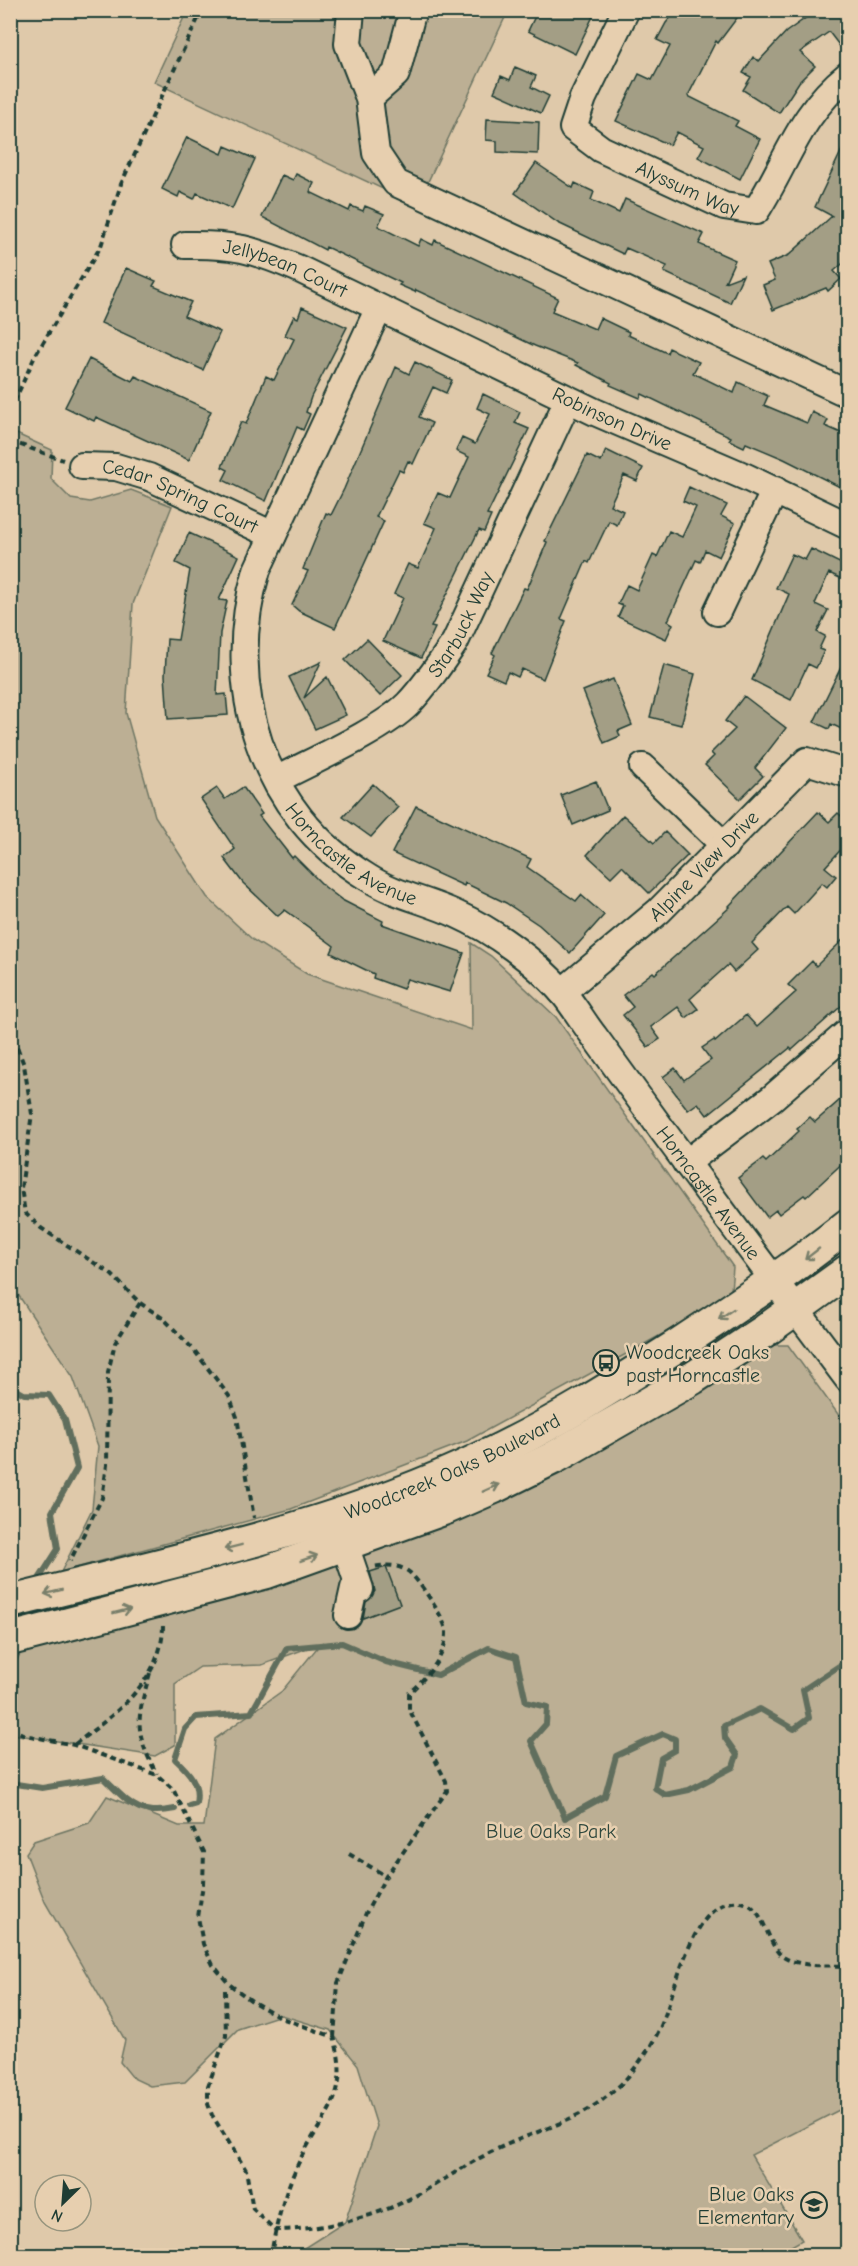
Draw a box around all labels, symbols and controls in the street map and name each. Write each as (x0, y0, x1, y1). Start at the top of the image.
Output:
street label: Alyssum Way (632, 156, 741, 220)
street label: Jellybean Court (221, 235, 352, 303)
street label: Robinson Drive (549, 382, 675, 456)
street label: Cedar Spring Court (102, 456, 263, 539)
street label: Starbuck Way (423, 568, 498, 682)
street label: Horncastle Avenue (280, 798, 420, 910)
street label: Alpine View Drive (645, 806, 764, 926)
street label: Horncastle Avenue (651, 1122, 765, 1264)
one-way arrow (804, 1247, 820, 1260)
one-way arrow (718, 1308, 734, 1320)
place label: Woodcreek Oaks past Horncastle (626, 1341, 769, 1387)
bus stop icon: Woodcreek Oaks past Horncastle (591, 1348, 621, 1378)
street label: Woodcreek Oaks Boulevard (341, 1409, 564, 1524)
one-way arrow (481, 1482, 500, 1493)
one-way arrow (224, 1541, 243, 1553)
one-way arrow (299, 1551, 318, 1562)
one-way arrow (43, 1586, 62, 1598)
one-way arrow (112, 1604, 131, 1616)
park label: Blue Oaks Park (486, 1820, 616, 1843)
north arrow (33, 2173, 93, 2233)
place label: Blue Oaks Elementary (698, 2183, 794, 2229)
school or university icon: Blue Oaks Elementary (799, 2190, 829, 2220)
text: N (49, 2205, 66, 2226)

